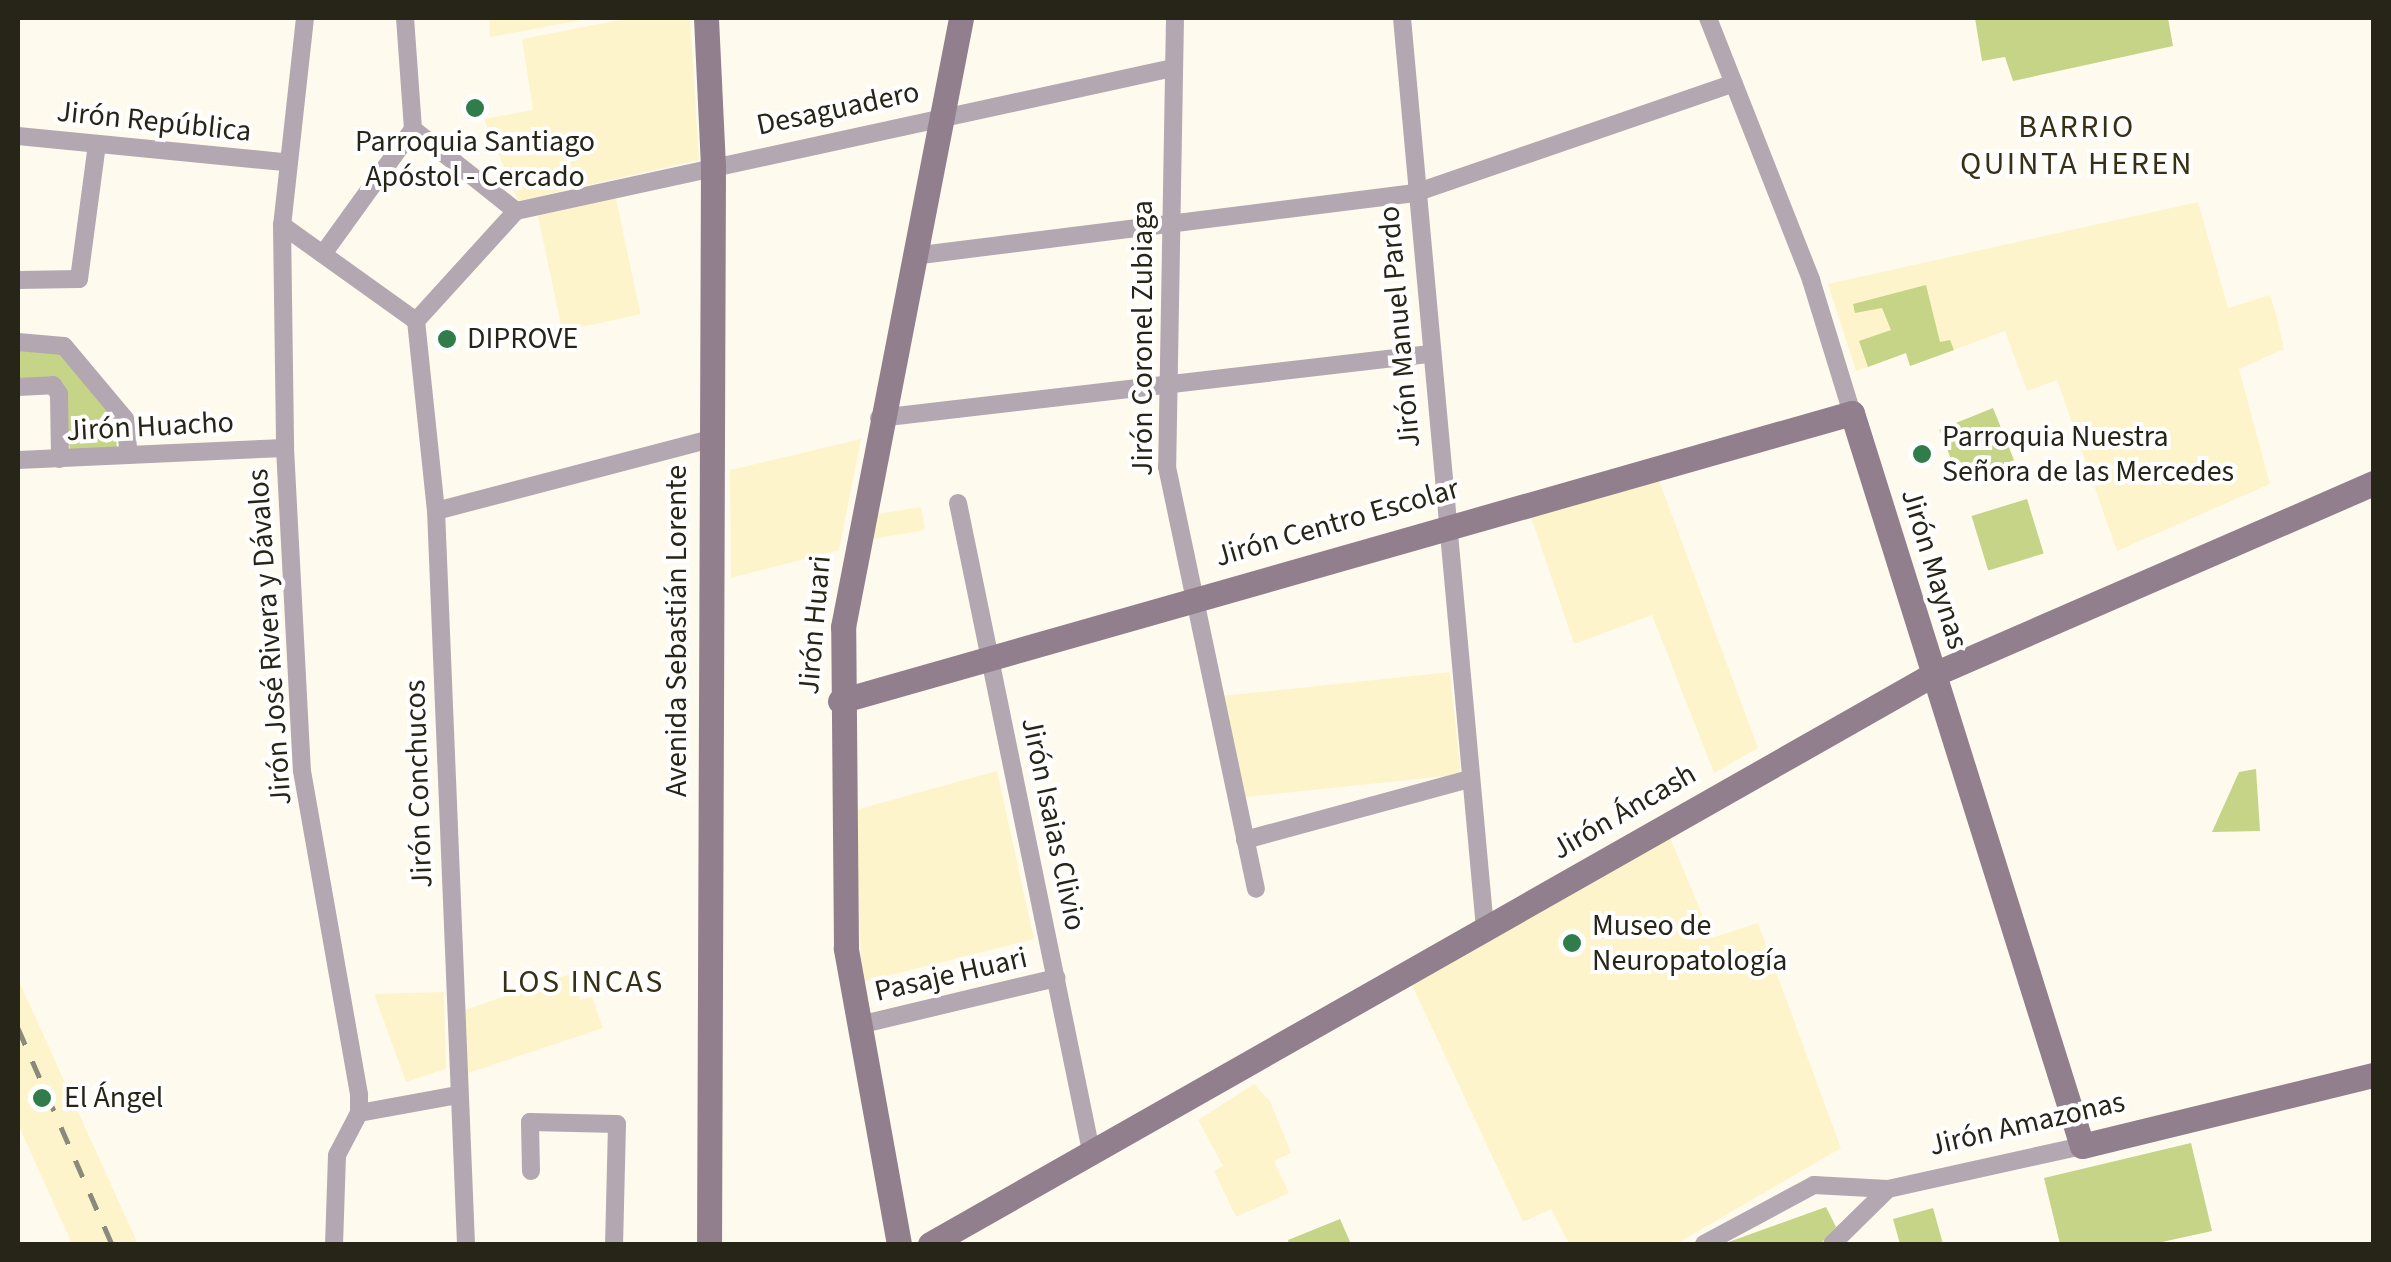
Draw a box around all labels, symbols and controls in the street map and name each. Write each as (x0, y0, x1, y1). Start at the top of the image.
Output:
street label: Desaguadero (753, 74, 923, 144)
street label: Jirón República (55, 94, 253, 150)
marker: Parroquia Santiago Apóstol - Cercado (464, 97, 486, 119)
district label: BARRIO QUINTA HEREN (1960, 109, 2194, 184)
place label: Parroquia Santiago Apóstol - Cercado (355, 124, 595, 194)
street label: Jirón Coronel Zubiaga (1125, 200, 1161, 476)
street label: Jirón Manuel Pardo (1371, 205, 1429, 449)
place label: DIPROVE (467, 321, 578, 357)
marker: DIPROVE (436, 328, 458, 350)
street label: Jirón Huacho (65, 405, 235, 449)
place label: Parroquia Nuestra Señora de las Mercedes (1942, 419, 2234, 490)
marker: Parroquia Nuestra Señora de las Mercedes (1911, 443, 1933, 465)
street label: Avenida Sebastián Lorente (659, 465, 695, 797)
street label: Jirón José Rivera y Dávalos (240, 468, 300, 806)
street label: Jirón Centro Escolar (1211, 471, 1463, 575)
street label: Jirón Maynas (1893, 485, 1975, 653)
street label: Jirón Huari (791, 554, 839, 696)
street label: Jirón Conchucos (397, 679, 441, 889)
street label: Jirón Isaias Clivio (1013, 714, 1093, 934)
street label: Jirón Áncash (1545, 756, 1703, 868)
place label: Museo de Neuropatología (1592, 908, 1787, 978)
marker: Museo de Neuropatología (1561, 932, 1583, 954)
street label: Pasaje Huari (871, 940, 1031, 1010)
district label: LOS INCAS (501, 963, 665, 1001)
place label: El Ángel (64, 1080, 163, 1116)
street label: Jirón Amazonas (1926, 1084, 2128, 1164)
marker: El Ángel (29, 1085, 55, 1111)

